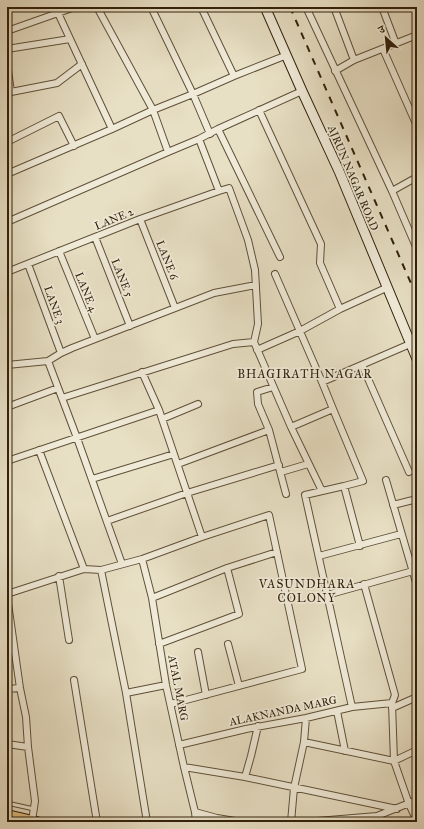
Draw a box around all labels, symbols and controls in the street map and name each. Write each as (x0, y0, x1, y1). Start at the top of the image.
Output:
north arrow (366, 18, 406, 58)
text: उ (375, 22, 388, 37)
street label: AJRUN NAGAR ROAD (324, 122, 381, 233)
street label: LANE 2 (93, 205, 136, 233)
street label: LANE 6 (153, 239, 181, 282)
street label: LANE 5 (108, 257, 136, 299)
street label: LANE 4 (72, 270, 100, 315)
street label: LANE 3 (41, 284, 67, 326)
district label: BHAGIRATH NAGAR (237, 367, 373, 381)
district label: VASUNDHARA COLONY (258, 577, 355, 605)
street label: ATAL MARG (165, 653, 191, 722)
street label: ALAKNANDA MARG (227, 693, 338, 729)

